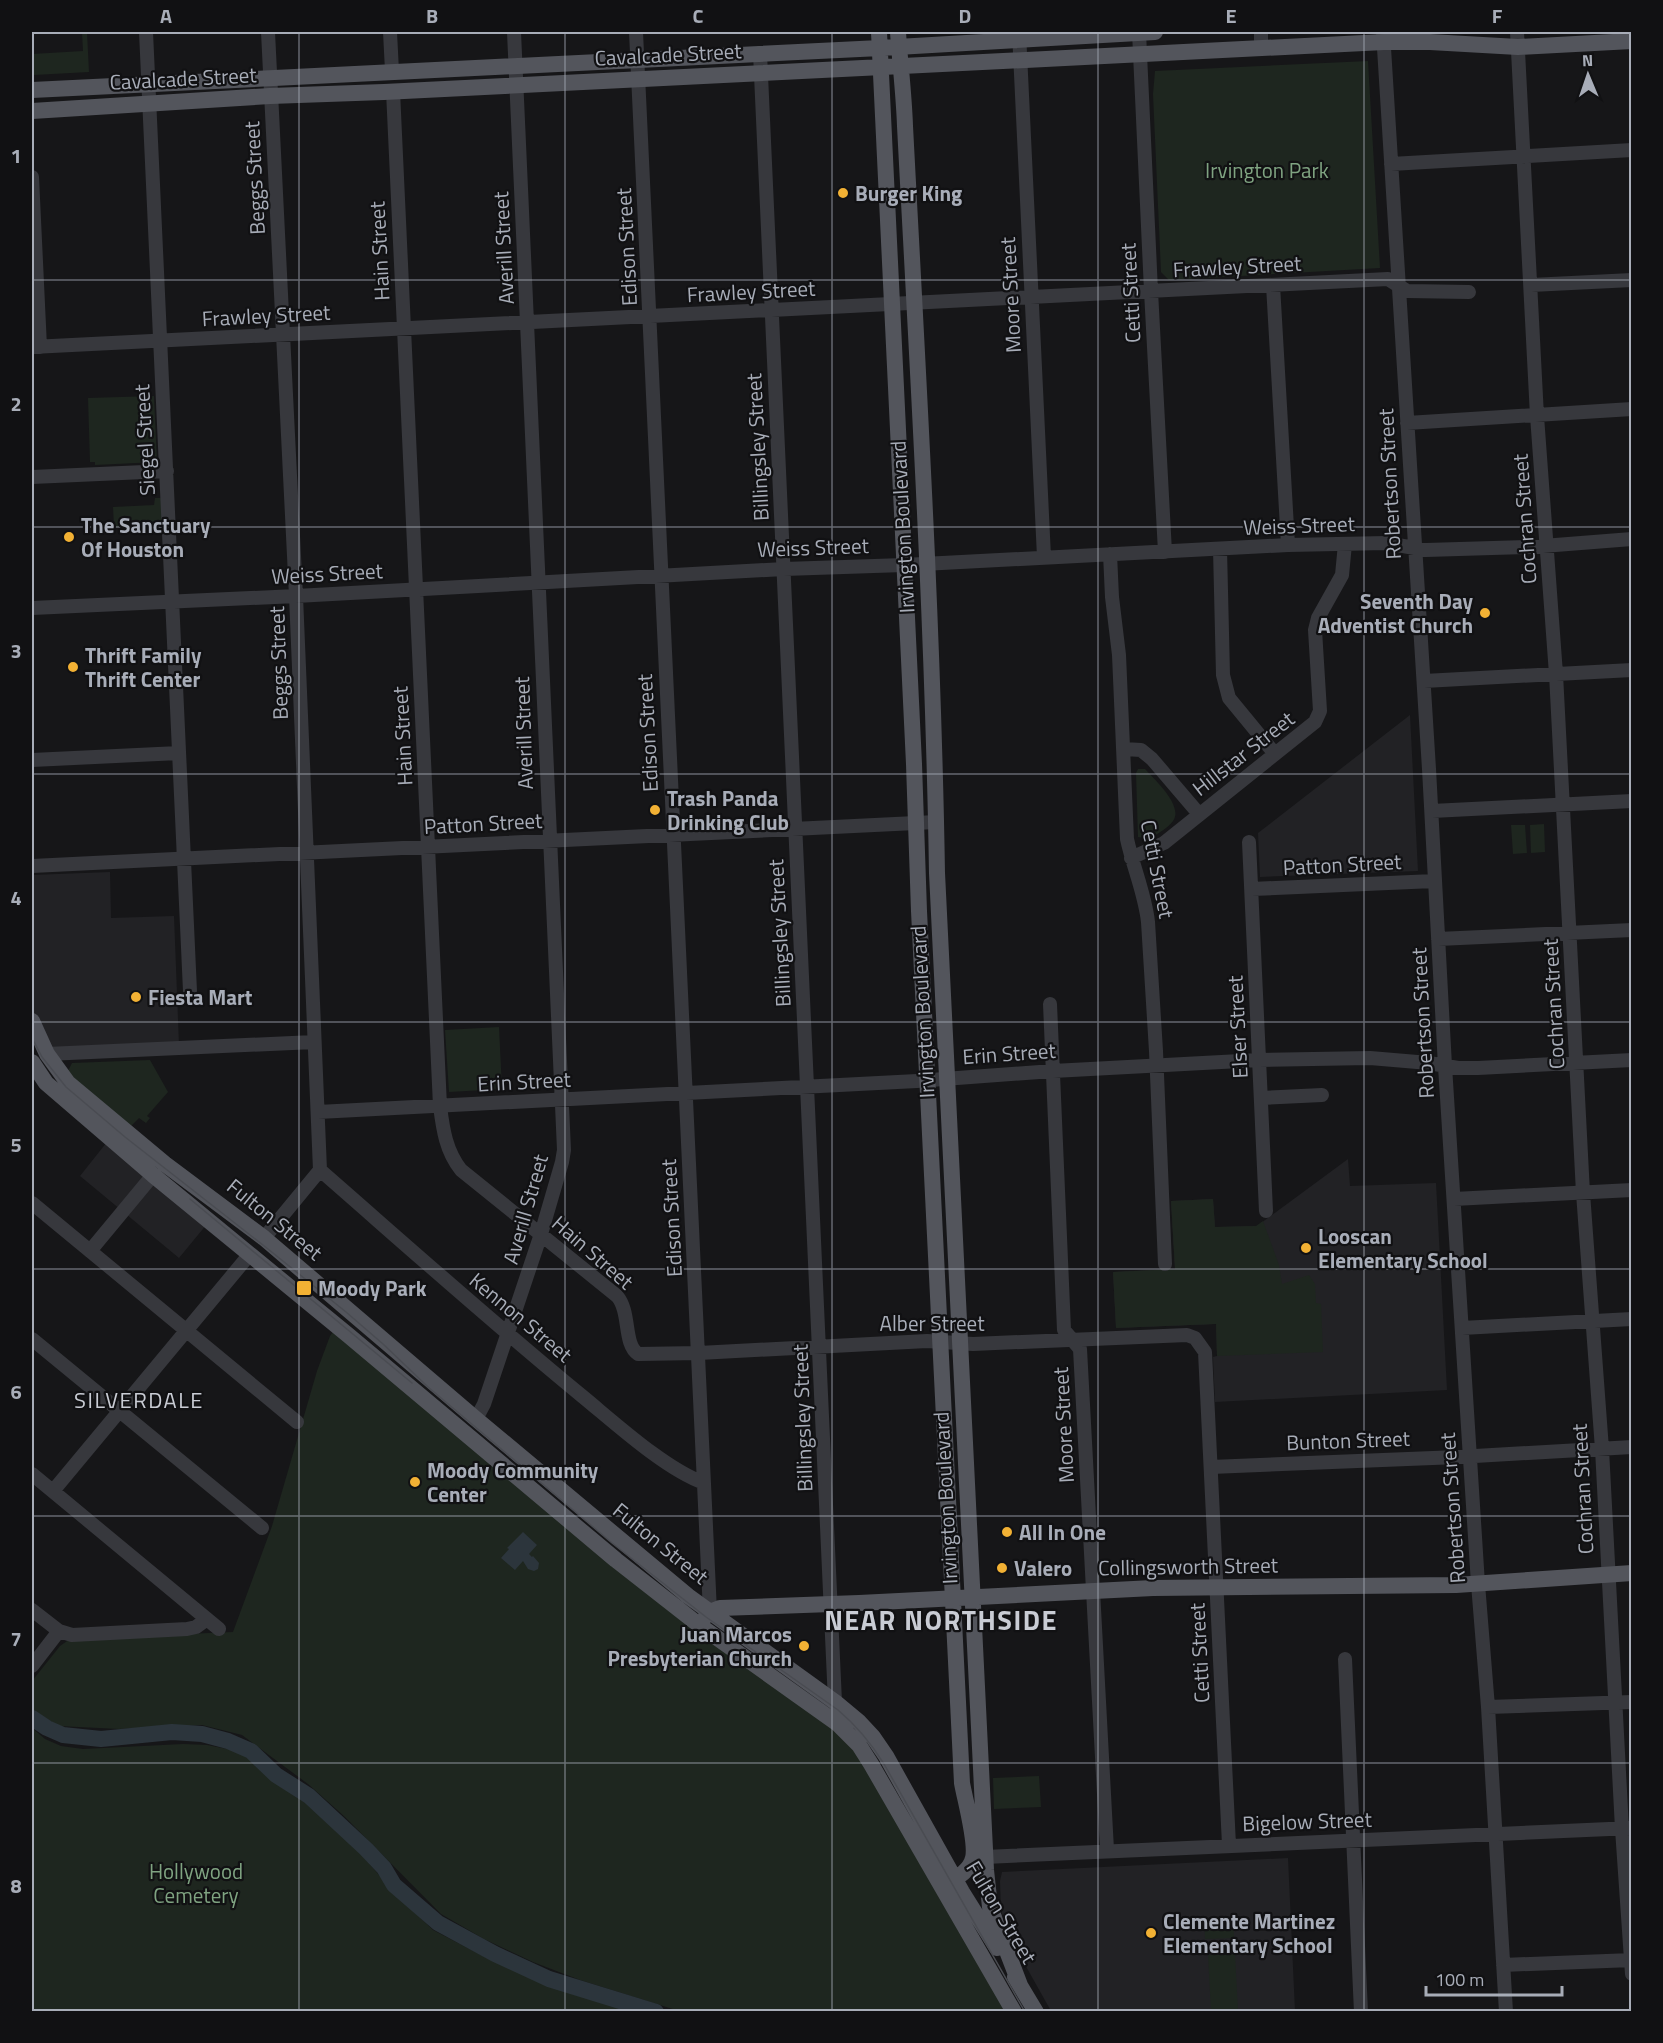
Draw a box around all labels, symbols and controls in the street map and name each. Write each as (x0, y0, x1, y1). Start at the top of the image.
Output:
text: A (160, 0, 172, 31)
text: B (426, 0, 438, 31)
text: C (693, 0, 704, 31)
text: D (959, 0, 971, 31)
text: E (1225, 0, 1237, 31)
text: F (1492, 0, 1503, 31)
street label: Cavalcade Street (594, 34, 743, 74)
north arrow (1558, 45, 1618, 105)
text: N (1582, 48, 1593, 72)
street label: Cavalcade Street (109, 58, 258, 98)
street label: Beggs Street (235, 120, 273, 236)
text: 1 (10, 140, 22, 171)
park label: Irvington Park (1205, 154, 1329, 186)
place label: Burger King (855, 177, 962, 209)
marker: Burger King (836, 186, 850, 200)
street label: Edison Street (607, 187, 645, 307)
street label: Averill Street (484, 190, 522, 305)
street label: Hain Street (360, 200, 398, 301)
street label: Moore Street (991, 236, 1029, 354)
street label: Cetti Street (1111, 242, 1149, 344)
street label: Frawley Street (1172, 247, 1303, 285)
street label: Frawley Street (686, 272, 817, 310)
street label: Frawley Street (201, 296, 332, 334)
street label: Billingsley Street (737, 372, 777, 522)
street label: Siegel Street (125, 383, 163, 497)
text: 2 (10, 388, 22, 419)
street label: Robertson Street (1369, 407, 1409, 560)
street label: Irvington Boulevard (882, 440, 922, 614)
street label: Cochran Street (1503, 452, 1545, 585)
street label: Weiss Street (1243, 507, 1356, 543)
place label: The Sanctuary Of Houston (81, 509, 211, 565)
street label: Weiss Street (757, 529, 870, 565)
marker: The Sanctuary Of Houston (62, 530, 76, 544)
street label: Weiss Street (270, 554, 384, 592)
place label: Seventh Day Adventist Church (1318, 585, 1473, 641)
street label: Beggs Street (260, 605, 296, 720)
marker: Seventh Day Adventist Church (1478, 606, 1492, 620)
text: 3 (10, 635, 22, 666)
place label: Thrift Family Thrift Center (85, 639, 202, 695)
marker: Thrift Family Thrift Center (66, 660, 80, 674)
street label: Edison Street (628, 673, 666, 793)
street label: Averill Street (505, 675, 541, 790)
street label: Hain Street (383, 685, 421, 786)
street label: Hillstar Street (1185, 702, 1301, 803)
place label: Trash Panda Drinking Club (667, 782, 789, 838)
marker: Trash Panda Drinking Club (648, 803, 662, 817)
street label: Patton Street (423, 804, 544, 842)
street label: Cetti Street (1133, 817, 1183, 922)
street label: Patton Street (1282, 845, 1403, 883)
street label: Billingsley Street (759, 858, 799, 1008)
text: 4 (10, 882, 22, 913)
street label: Irvington Boulevard (902, 925, 942, 1099)
street label: Cochran Street (1534, 937, 1572, 1070)
street label: Robertson Street (1402, 946, 1442, 1099)
street label: Elser Street (1218, 974, 1256, 1079)
place label: Fiesta Mart (148, 981, 253, 1013)
marker: Fiesta Mart (129, 990, 143, 1004)
street label: Erin Street (961, 1034, 1057, 1072)
street label: Erin Street (476, 1063, 572, 1099)
text: 5 (10, 1129, 22, 1160)
street label: Averill Street (494, 1150, 556, 1268)
street label: Edison Street (652, 1158, 690, 1278)
street label: Fulton Street (220, 1170, 330, 1268)
street label: Hain Street (545, 1207, 641, 1297)
place label: Looscan Elementary School (1318, 1220, 1488, 1276)
marker: Looscan Elementary School (1299, 1241, 1313, 1255)
street label: Kennon Street (462, 1264, 580, 1370)
place label: Moody Park (318, 1272, 427, 1304)
marker: Moody Park (295, 1279, 313, 1297)
street label: Alber Street (879, 1307, 985, 1339)
street label: Billingsley Street (783, 1343, 821, 1492)
street label: Moore Street (1044, 1366, 1082, 1484)
text: 6 (10, 1376, 22, 1407)
district label: SILVERDALE (74, 1383, 204, 1417)
street label: Irvington Boulevard (925, 1411, 965, 1585)
street label: Bunton Street (1286, 1422, 1411, 1458)
street label: Cochran Street (1563, 1422, 1601, 1555)
street label: Robertson Street (1431, 1431, 1473, 1584)
place label: Moody Community Center (427, 1454, 599, 1510)
marker: Moody Community Center (408, 1475, 422, 1489)
street label: Fulton Street (606, 1494, 716, 1592)
place label: All In One (1019, 1516, 1106, 1548)
marker: All In One (1000, 1525, 1014, 1539)
street label: Collingsworth Street (1098, 1548, 1279, 1584)
place label: Valero (1014, 1552, 1072, 1584)
marker: Valero (995, 1561, 1009, 1575)
district label: NEAR NORTHSIDE (824, 1599, 1058, 1640)
street label: Cetti Street (1180, 1602, 1218, 1704)
place label: Juan Marcos Presbyterian Church (607, 1618, 792, 1674)
text: 7 (10, 1623, 22, 1654)
marker: Juan Marcos Presbyterian Church (797, 1639, 811, 1653)
street label: Bigelow Street (1242, 1803, 1373, 1839)
street label: Fulton Street (959, 1854, 1046, 1970)
park label: Hollywood Cemetery (149, 1855, 243, 1911)
text: 8 (10, 1870, 22, 1901)
place label: Clemente Martinez Elementary School (1163, 1905, 1335, 1961)
marker: Clemente Martinez Elementary School (1144, 1926, 1158, 1940)
scale bar (1426, 1959, 1562, 1997)
text: 100 m (1435, 1966, 1484, 1993)

